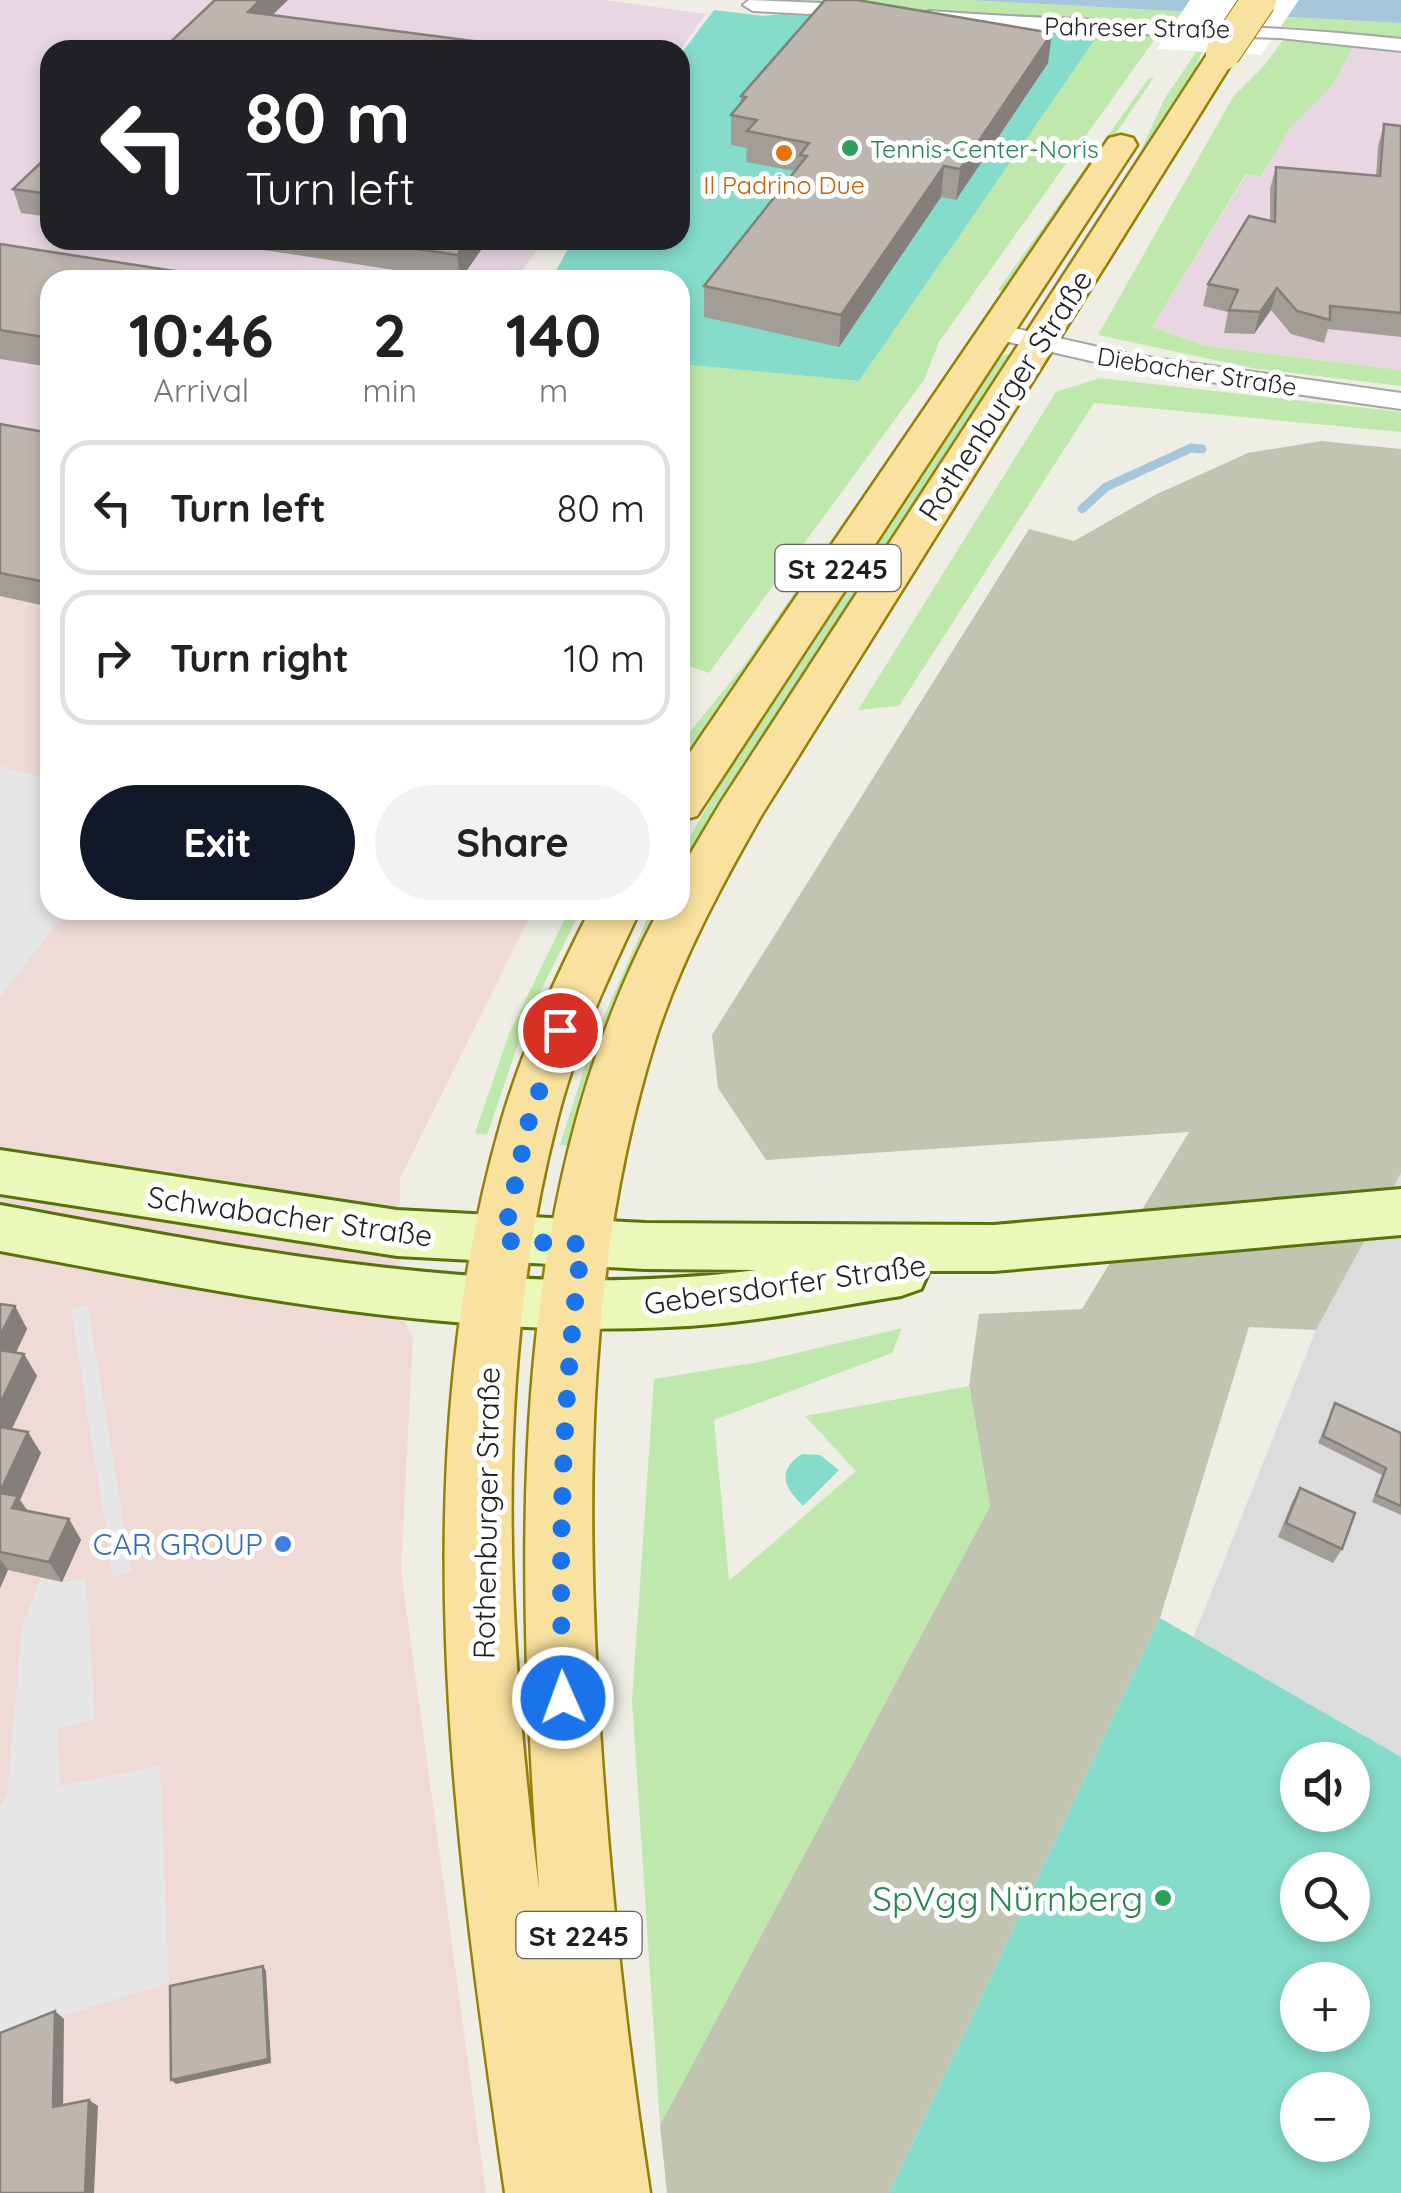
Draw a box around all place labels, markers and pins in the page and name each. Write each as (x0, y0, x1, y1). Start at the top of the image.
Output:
place label: Tennis-Center-Noris (870, 133, 1099, 164)
marker: Tennis-Center-Noris (839, 137, 861, 159)
marker: Il Padrino Due (773, 142, 795, 164)
place label: Il Padrino Due (703, 169, 865, 200)
pin (518, 988, 603, 1073)
place label: CAR GROUP (93, 1525, 263, 1563)
marker: CAR GROUP (272, 1533, 294, 1555)
place label: SpVgg Nürnberg (872, 1876, 1143, 1920)
marker: SpVgg Nürnberg (1152, 1887, 1174, 1909)

